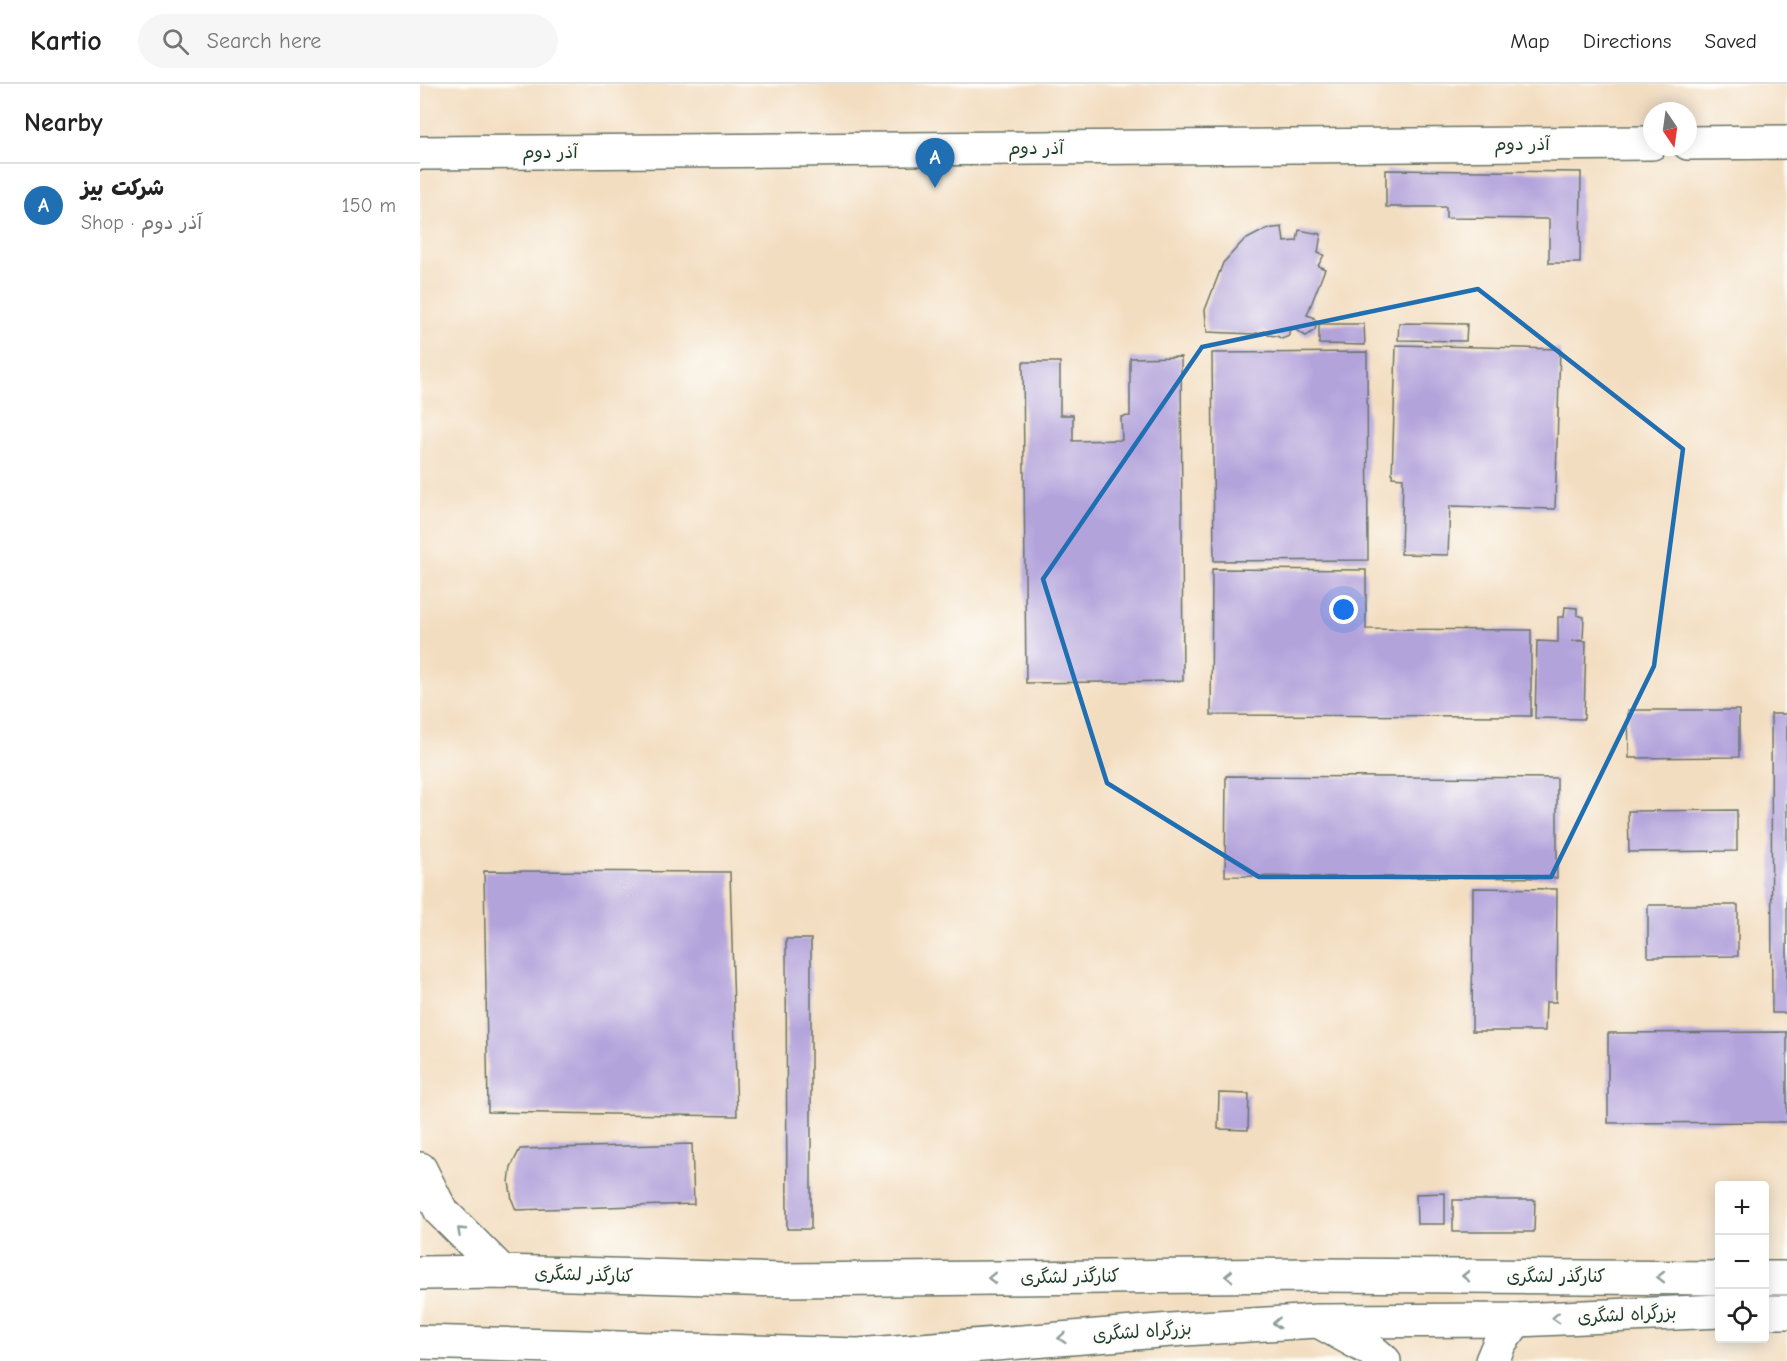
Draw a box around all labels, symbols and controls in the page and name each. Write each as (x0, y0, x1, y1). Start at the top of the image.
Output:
search box (138, 14, 558, 68)
text: Kartio (30, 25, 102, 57)
icon: search (159, 25, 192, 58)
text: Search here (207, 28, 321, 54)
text: Map (1510, 29, 1550, 53)
text: Directions (1583, 29, 1672, 53)
text: Saved (1705, 29, 1757, 53)
north arrow (1643, 102, 1697, 156)
text: Nearby (24, 108, 103, 138)
street label: آذر دوم (1494, 134, 1551, 158)
pin: A (916, 138, 954, 188)
street label: آذر دوم (1008, 138, 1065, 162)
street label: آذر دوم (522, 142, 579, 166)
text: شرکت بیز (81, 175, 164, 201)
text: A (38, 194, 49, 217)
text: 150 m (342, 194, 396, 217)
text: Shop · آذر دوم (81, 211, 202, 234)
your location (1329, 595, 1358, 624)
map controls (1715, 1181, 1769, 1343)
button: + (1715, 1181, 1769, 1235)
one-way arrow (458, 1227, 469, 1238)
button: − (1715, 1235, 1769, 1289)
street label: کنارگذر لشگری (534, 1263, 634, 1287)
street label: کنارگذر لشگری (1020, 1266, 1120, 1288)
street label: کنارگذر لشگری (1506, 1266, 1606, 1287)
one-way arrow (1225, 1269, 1234, 1282)
one-way arrow (1462, 1270, 1471, 1282)
one-way arrow (1657, 1271, 1666, 1283)
one-way arrow (988, 1272, 997, 1284)
button: locate (1715, 1289, 1769, 1343)
street label: بزرگراه لشگری (1577, 1302, 1677, 1328)
one-way arrow (1552, 1312, 1561, 1325)
one-way arrow (1273, 1316, 1282, 1329)
street label: بزرگراه لشگری (1092, 1318, 1192, 1346)
one-way arrow (1057, 1332, 1066, 1345)

